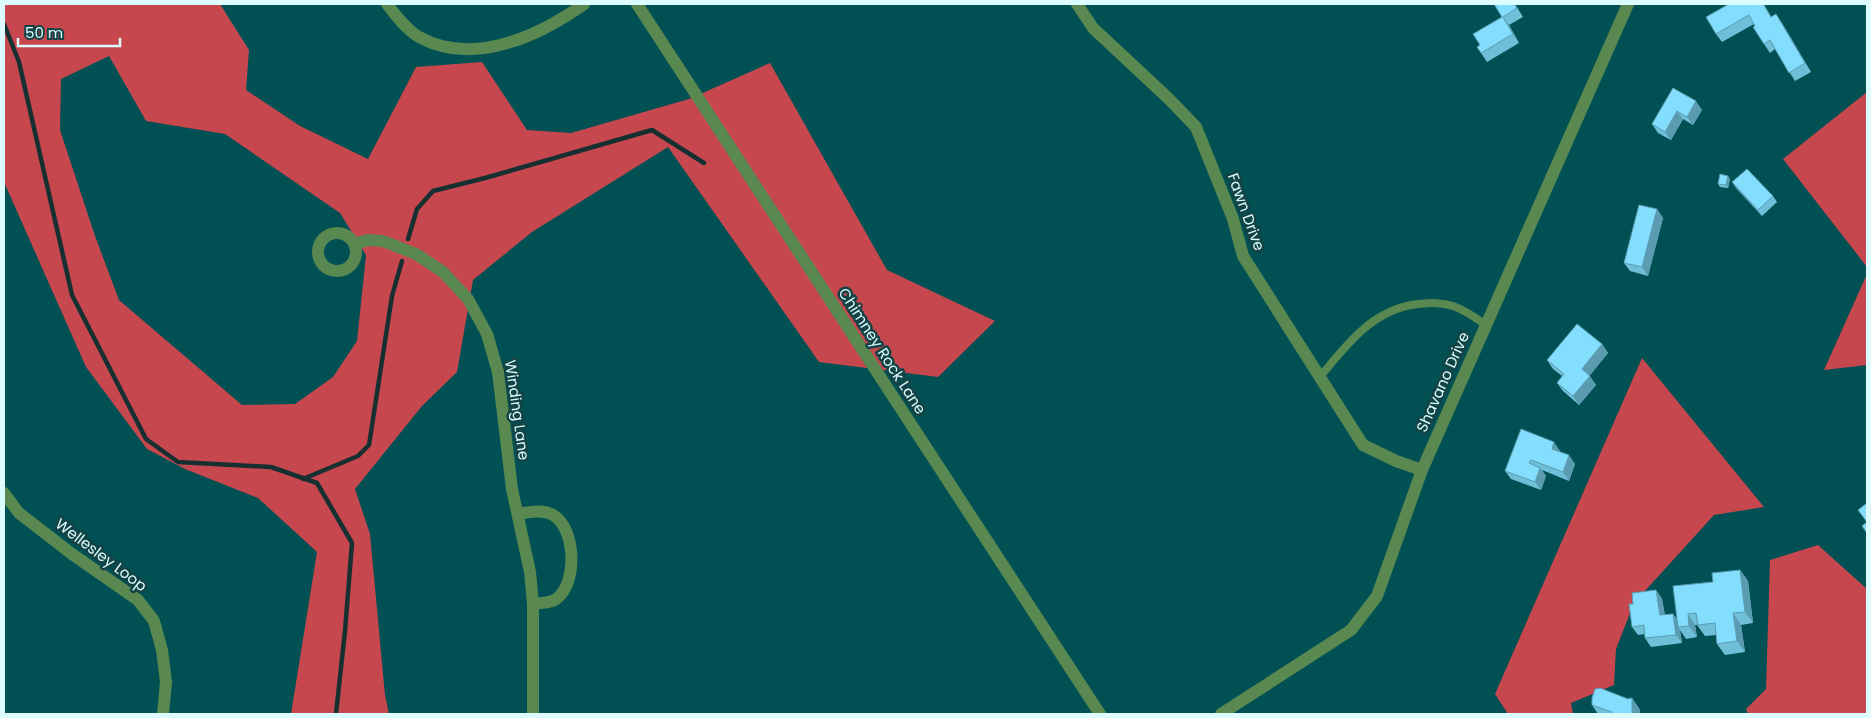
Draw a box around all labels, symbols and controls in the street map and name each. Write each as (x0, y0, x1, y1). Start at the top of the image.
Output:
scale bar (18, 15, 120, 47)
text: 50 m (25, 22, 63, 43)
street label: Fawn Drive (1223, 170, 1270, 254)
street label: Chimney Rock Lane (834, 283, 931, 418)
street label: Shavano Drive (1411, 328, 1474, 435)
street label: Winding Lane (500, 358, 535, 461)
street label: Wellesley Loop (51, 513, 151, 596)

